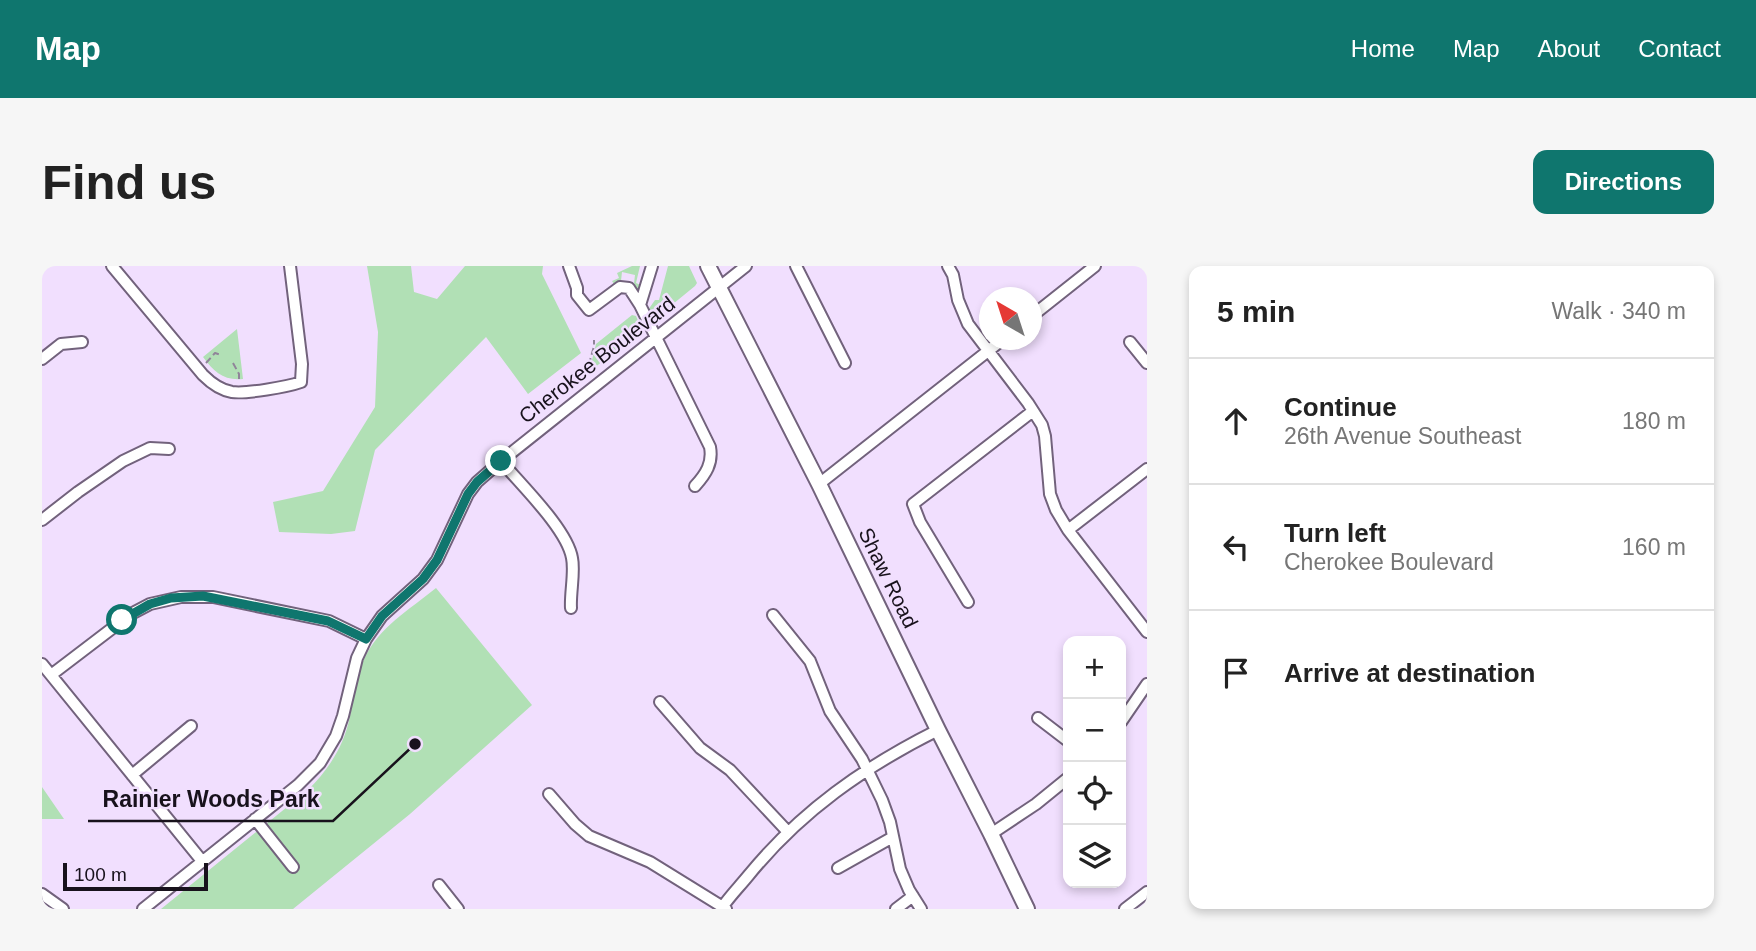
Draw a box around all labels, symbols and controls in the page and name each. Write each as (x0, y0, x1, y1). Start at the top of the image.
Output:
text: Map (35, 30, 101, 67)
text: Home (1351, 35, 1415, 62)
text: Map (1453, 35, 1500, 62)
text: About (1538, 35, 1600, 62)
text: Contact (1638, 35, 1721, 62)
button: Directions (1533, 150, 1714, 214)
text: Find us (42, 155, 216, 209)
north arrow (979, 287, 1042, 350)
street label: Cherokee Boulevard (514, 292, 679, 428)
text: 5 min (1217, 295, 1295, 328)
text: Walk · 340 m (1551, 298, 1686, 324)
text: Continue (1284, 392, 1397, 422)
icon: ahead (1217, 402, 1255, 440)
text: 180 m (1622, 408, 1686, 434)
text: 26th Avenue Southeast (1284, 423, 1521, 449)
route end (485, 445, 516, 476)
text: Turn left (1284, 518, 1386, 548)
street label: Shaw Road (854, 524, 923, 632)
icon: left (1217, 528, 1255, 566)
text: 160 m (1622, 534, 1686, 560)
text: Cherokee Boulevard (1284, 549, 1494, 575)
route start (106, 604, 137, 635)
map controls (1063, 636, 1126, 888)
button: + (1063, 636, 1126, 699)
icon: arrive (1217, 654, 1255, 692)
text: Arrive at destination (1284, 658, 1535, 688)
button: − (1063, 699, 1126, 762)
button: locate (1063, 762, 1126, 825)
callout: Rainier Woods Park (88, 777, 333, 821)
text: Rainier Woods Park (103, 786, 320, 812)
button: layers (1063, 825, 1126, 888)
scale bar (63, 860, 208, 892)
text: 100 m (74, 864, 127, 885)

